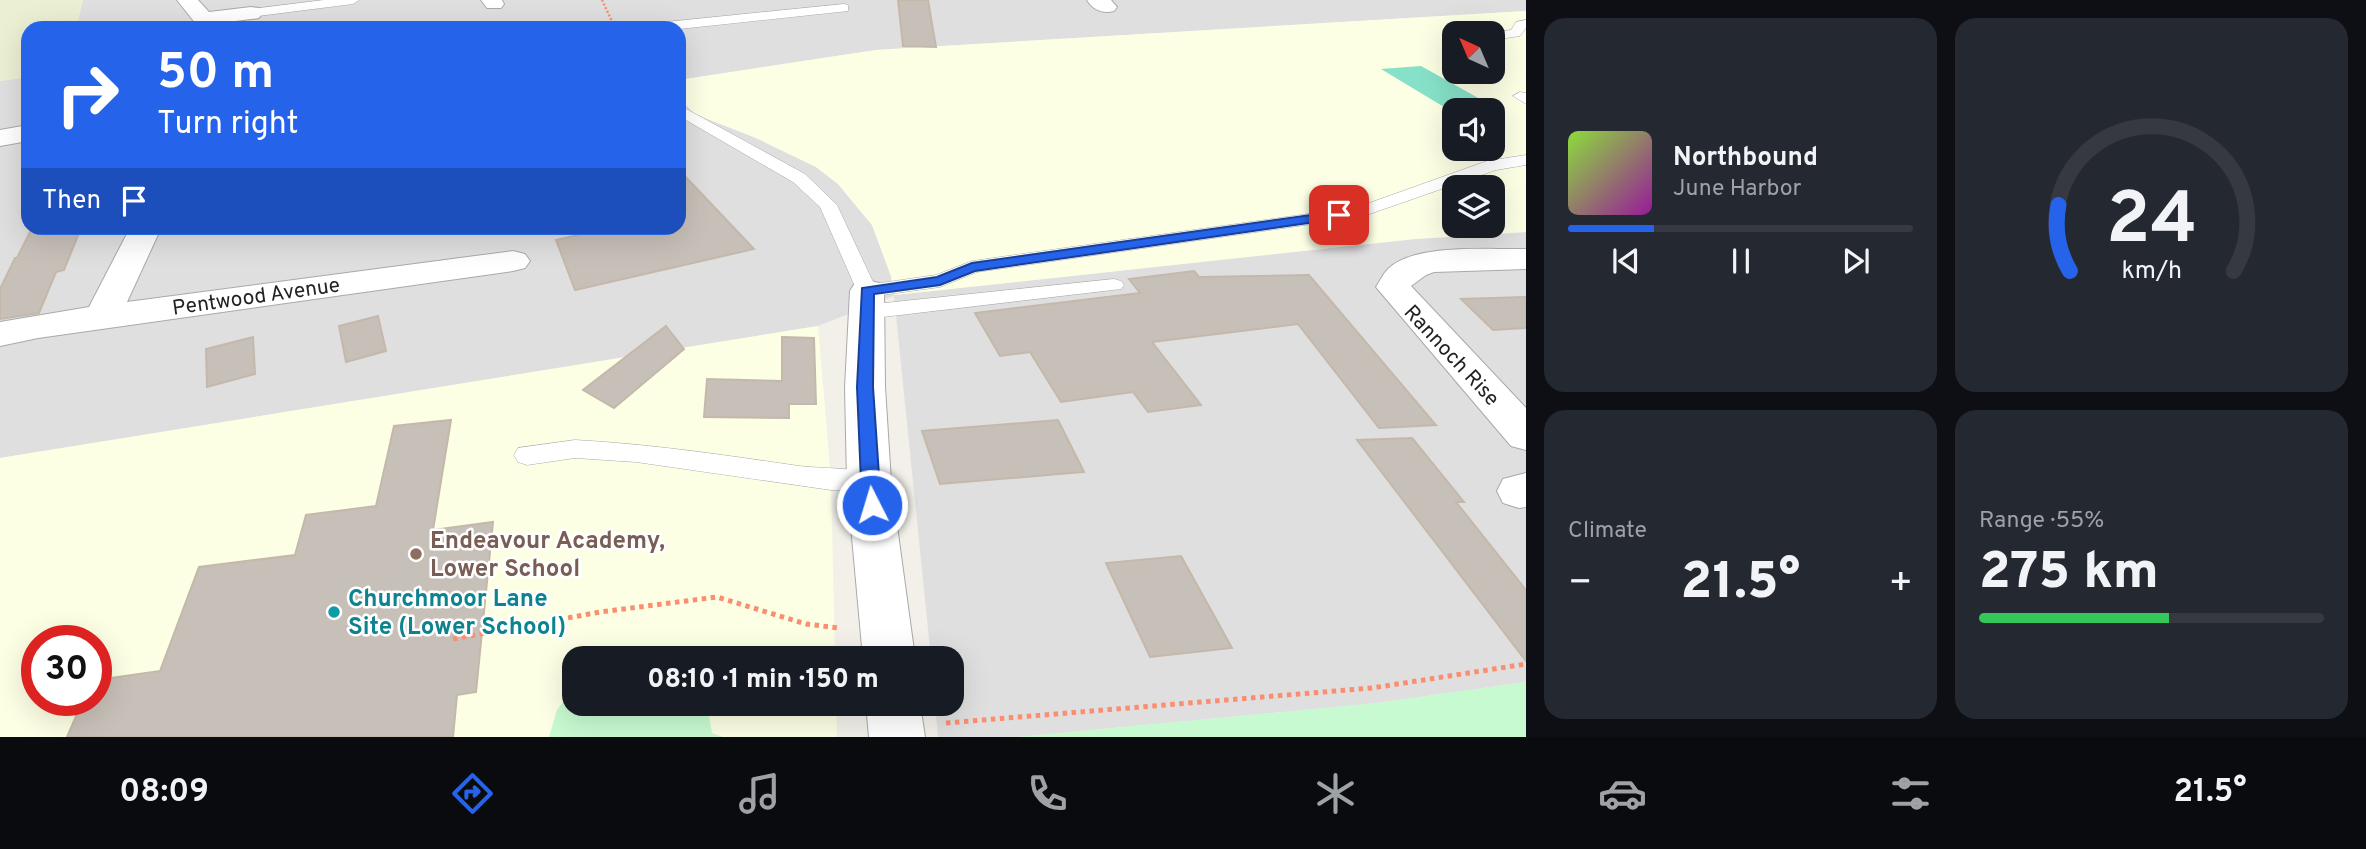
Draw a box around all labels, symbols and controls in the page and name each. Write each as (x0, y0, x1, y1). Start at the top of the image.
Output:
north arrow (1442, 21, 1505, 84)
map controls (1442, 21, 1505, 238)
text: 50 m (157, 44, 274, 106)
icon: right (42, 49, 133, 140)
button: sound (1442, 98, 1505, 161)
text: Turn right (157, 105, 299, 145)
text: Northbound (1673, 142, 1818, 175)
button: layers (1442, 175, 1505, 238)
text: June Harbor (1673, 175, 1801, 204)
text: 24 (2106, 178, 2197, 270)
icon: arrive (115, 182, 153, 220)
text: Then (42, 185, 101, 218)
pin (1309, 185, 1369, 245)
icon: arrive (1320, 196, 1358, 234)
icon: previous (1607, 242, 1645, 280)
icon: pause (1722, 242, 1760, 280)
icon: next (1837, 242, 1875, 280)
text: km/h (2121, 256, 2182, 288)
street label: Pentwood Avenue (171, 272, 342, 323)
street label: Rannoch Rise (1397, 300, 1505, 412)
position arrow (835, 468, 909, 542)
text: Range · 55% (1979, 507, 2104, 536)
text: Climate (1568, 517, 1647, 546)
place label: Endeavour Academy, Lower School (430, 527, 665, 585)
text: 275 km (1979, 541, 2159, 607)
marker: Endeavour Academy, Lower School (408, 546, 424, 562)
text: 21.5° (1681, 551, 1800, 617)
text: − (1568, 560, 1593, 609)
text: + (1888, 560, 1913, 609)
place label: Churchmoor Lane Site (Lower School) (348, 585, 566, 643)
marker: Churchmoor Lane Site (Lower School) (326, 604, 342, 620)
speed limit sign: 30 (21, 625, 112, 716)
text: 08:10 · 1 min · 150 m (647, 664, 879, 697)
icon: directions (448, 769, 497, 818)
icon: music (735, 769, 784, 818)
icon: phone (1023, 769, 1072, 818)
icon: climate (1311, 769, 1360, 818)
icon: car (1598, 769, 1647, 818)
icon: filters (1886, 769, 1935, 818)
text: 08:09 (119, 773, 209, 813)
text: 21.5° (2173, 773, 2247, 813)

